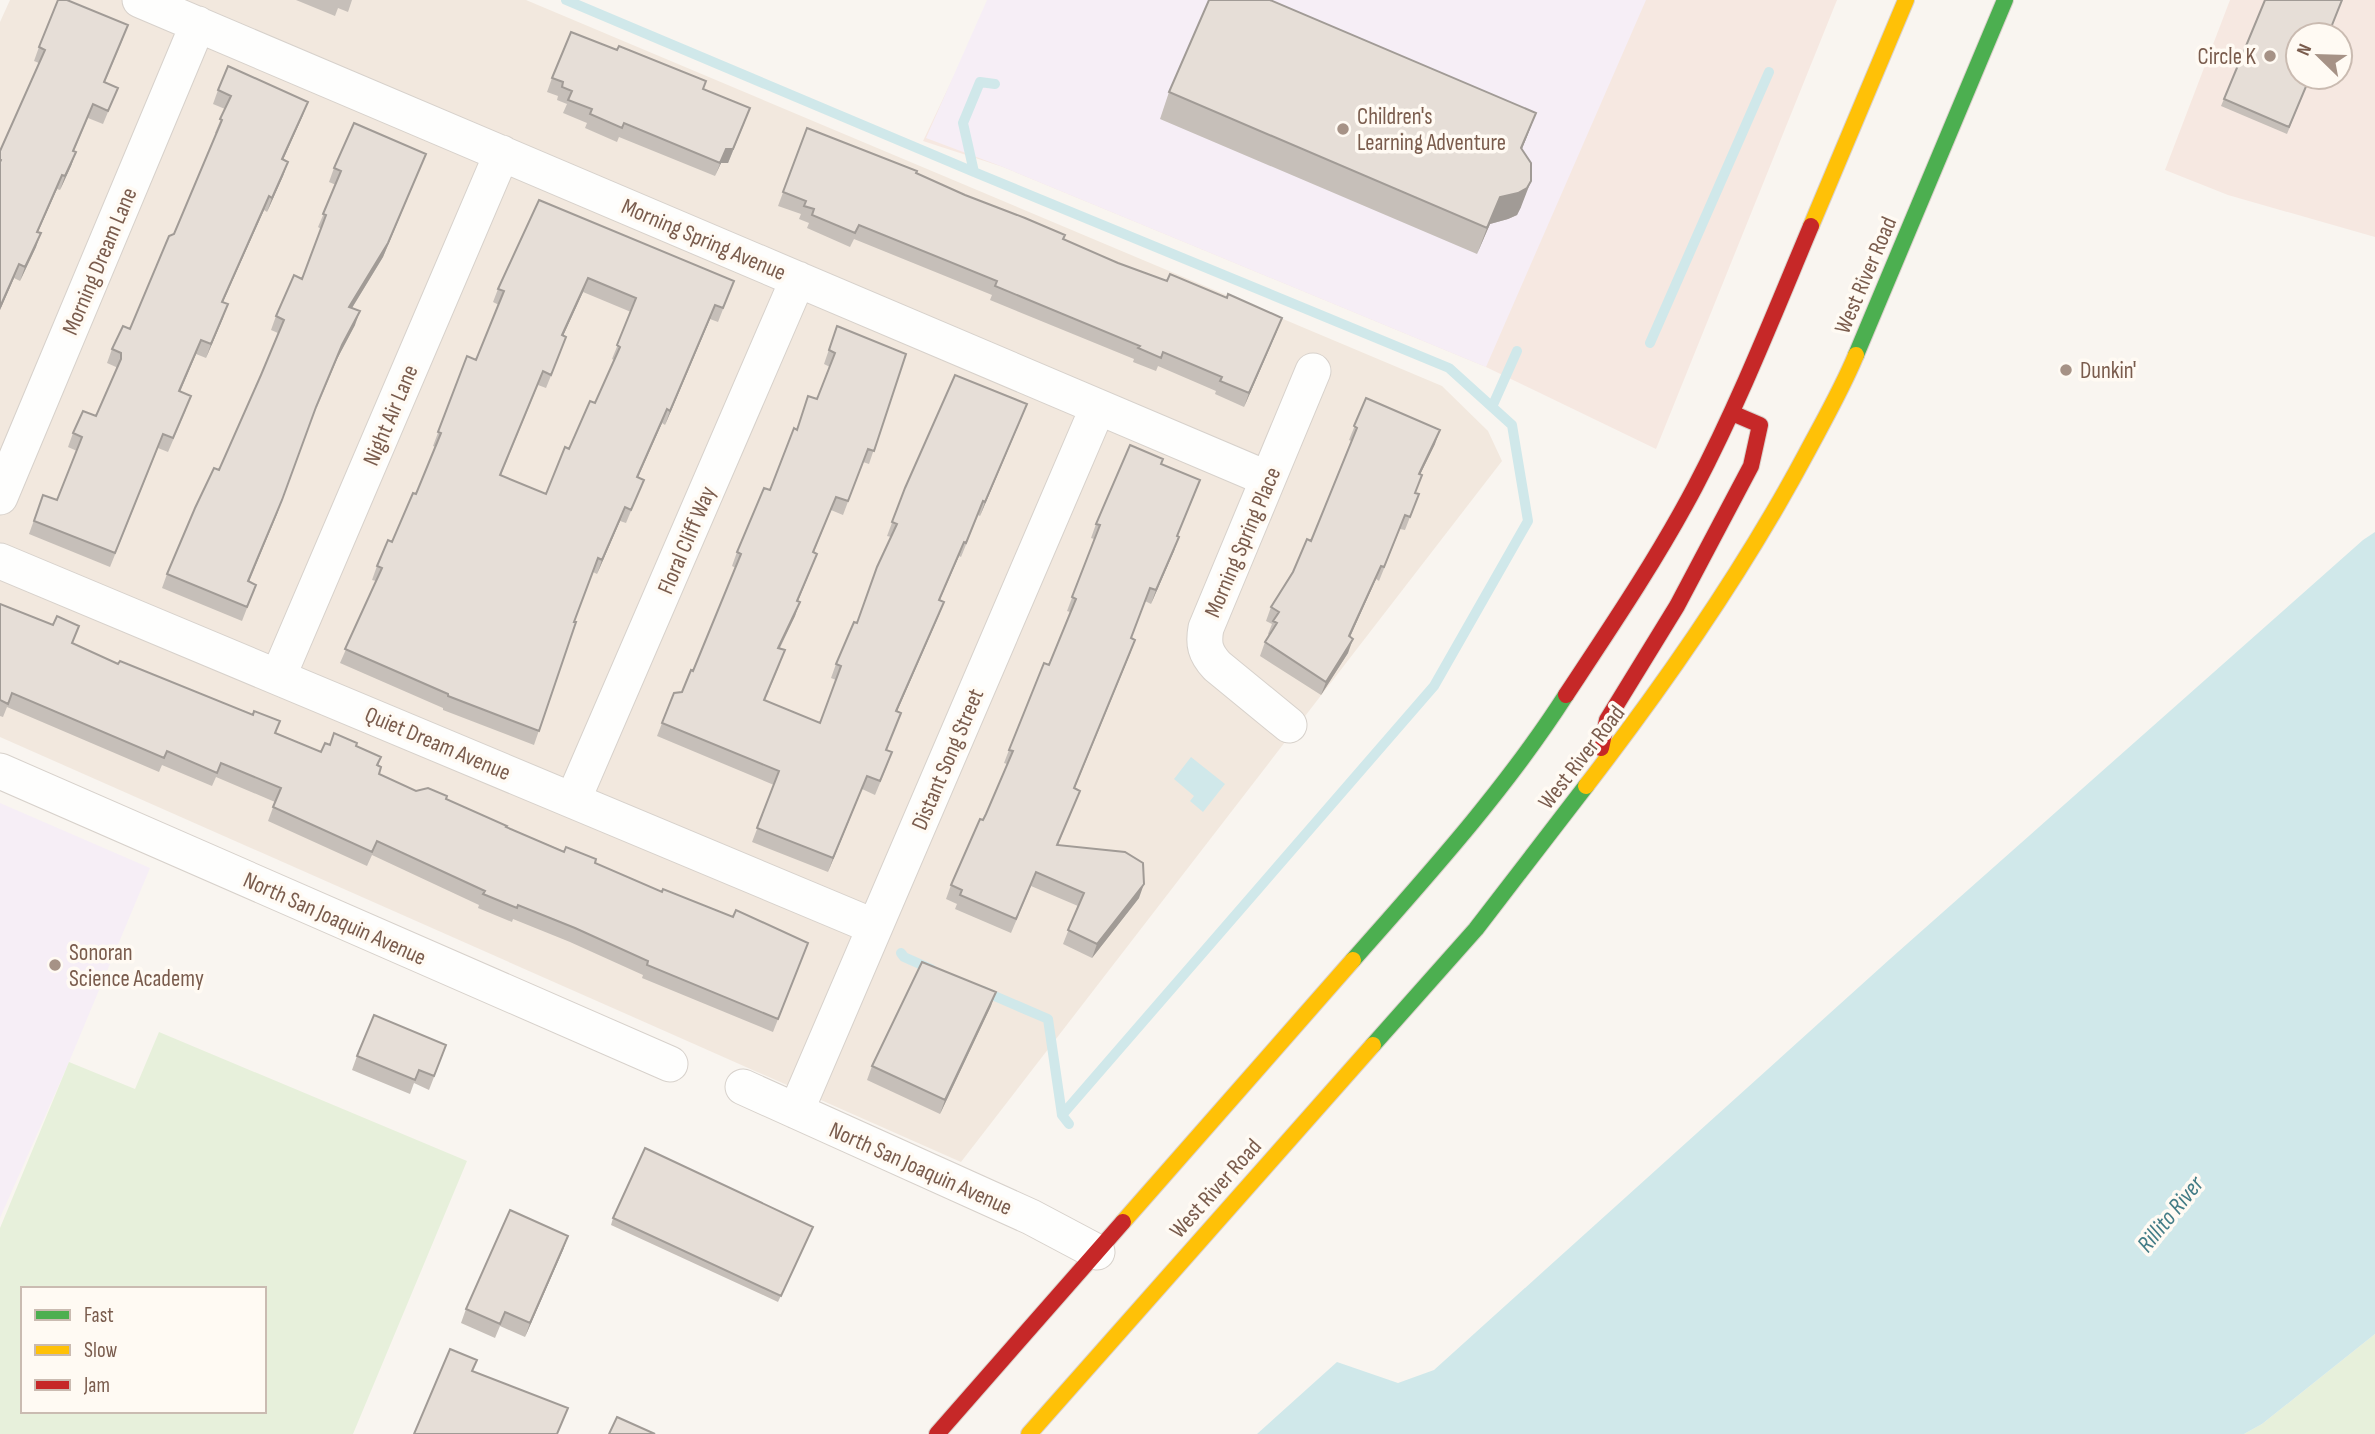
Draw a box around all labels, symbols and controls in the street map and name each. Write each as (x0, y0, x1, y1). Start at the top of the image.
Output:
north arrow (2284, 21, 2354, 91)
text: N (2292, 41, 2317, 59)
place label: Circle K (2197, 43, 2257, 71)
marker: Circle K (2262, 48, 2278, 64)
place label: Children's Learning Adventure (1357, 103, 1506, 157)
marker: Children's Learning Adventure (1335, 121, 1351, 137)
street label: Morning Dream Lane (56, 184, 144, 339)
street label: Morning Spring Avenue (617, 193, 790, 287)
street label: West River Road (1829, 213, 1903, 338)
place label: Dunkin' (2080, 357, 2136, 385)
street label: Night Air Lane (357, 361, 425, 470)
marker: Dunkin' (2058, 362, 2074, 378)
street label: Morning Spring Place (1199, 463, 1287, 622)
street label: Floral Cliff Way (652, 482, 722, 599)
street label: Distant Song Street (906, 684, 990, 834)
street label: West River Road (1533, 700, 1631, 815)
street label: Quiet Dream Avenue (361, 701, 515, 787)
street label: North San Joaquin Avenue (239, 866, 430, 972)
place label: Sonoran Science Academy (69, 939, 204, 993)
marker: Sonoran Science Academy (47, 957, 63, 973)
street label: North San Joaquin Avenue (825, 1116, 1016, 1222)
street label: West River Road (1164, 1133, 1268, 1244)
water label: Rillito River (2131, 1169, 2211, 1258)
legend (21, 1287, 266, 1413)
text: Fast (84, 1303, 114, 1328)
text: Slow (84, 1338, 118, 1363)
text: Jam (83, 1373, 110, 1398)

